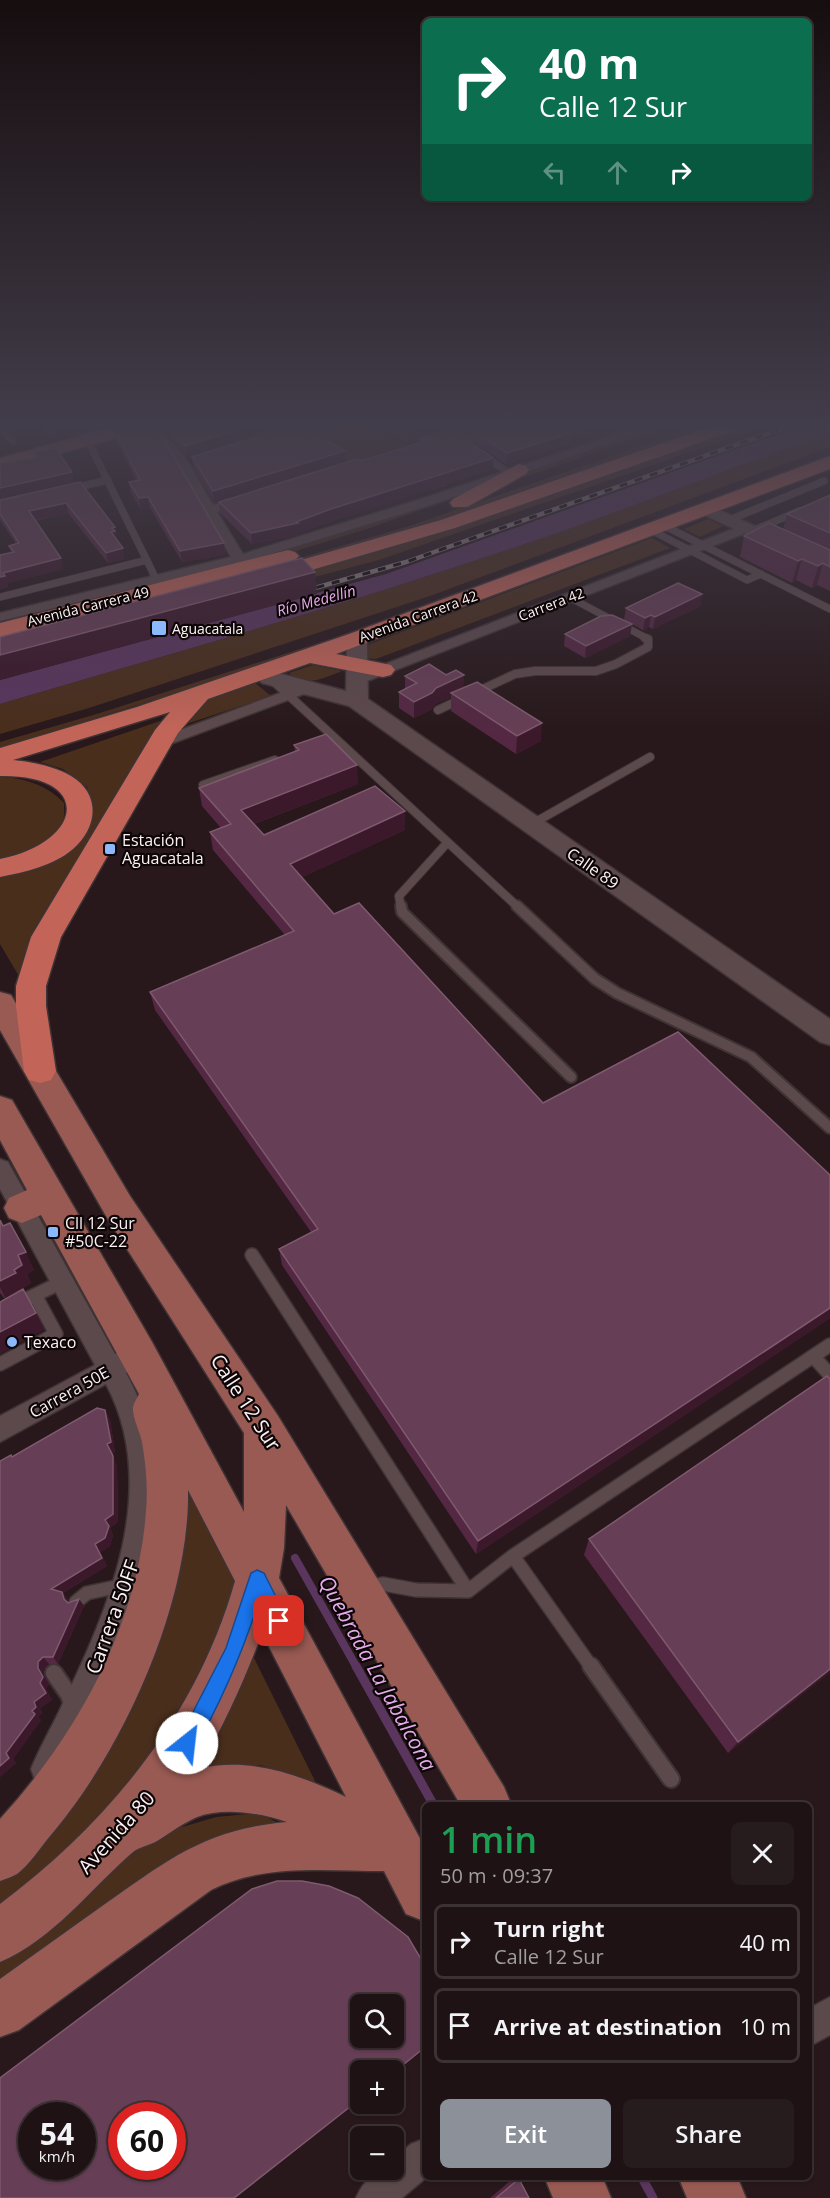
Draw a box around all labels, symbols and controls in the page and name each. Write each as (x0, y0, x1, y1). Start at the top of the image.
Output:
text: 40 m (539, 34, 639, 91)
icon: right (440, 42, 518, 120)
text: Calle 12 Sur (539, 88, 687, 125)
icon: left (538, 156, 571, 189)
icon: ahead (601, 156, 634, 189)
icon: right (664, 156, 697, 189)
water label: Río Medellín (274, 580, 358, 620)
street label: Avenida Carrera 49 (25, 582, 151, 630)
street label: Carrera 42 (515, 583, 587, 625)
street label: Avenida Carrera 42 (356, 586, 480, 646)
marker: Aguacatala (150, 619, 168, 637)
place label: Aguacatala (172, 619, 243, 638)
place label: Estación Aguacatala (122, 829, 204, 869)
marker: Estación Aguacatala (103, 842, 117, 856)
street label: Calle 89 (563, 842, 623, 894)
place label: Cll 12 Sur #50C-22 (65, 1212, 135, 1252)
marker: Cll 12 Sur #50C-22 (46, 1225, 60, 1239)
place label: Texaco (24, 1331, 76, 1353)
marker: Texaco (5, 1335, 19, 1349)
street label: Calle 12 Sur (205, 1349, 287, 1455)
street label: Carrera 50E (25, 1361, 113, 1423)
street label: Carrera 50FF (79, 1556, 145, 1678)
water label: Quebrada La Jabalcona (313, 1570, 443, 1776)
pin (253, 1595, 304, 1646)
icon: arrive (262, 1604, 295, 1637)
position arrow (155, 1711, 219, 1775)
street label: Avenida 80 (72, 1785, 160, 1879)
text: 1 min (440, 1815, 537, 1864)
button: close (731, 1822, 794, 1885)
text: 50 m · 09:37 (440, 1862, 553, 1889)
text: Turn right (494, 1913, 605, 1943)
icon: right (443, 1925, 476, 1958)
text: 40 m (740, 1927, 791, 1957)
text: Calle 12 Sur (494, 1943, 604, 1970)
map controls (350, 1994, 404, 2180)
button: search (350, 1994, 404, 2048)
icon: arrive (443, 2009, 476, 2042)
text: Arrive at destination (494, 2011, 722, 2041)
text: 10 m (740, 2011, 791, 2041)
button: + (350, 2060, 404, 2114)
button: Exit (440, 2099, 611, 2168)
button: Share (623, 2099, 794, 2168)
speed limit sign: 60 (108, 2102, 186, 2180)
text: 54 (40, 2113, 74, 2154)
button: − (350, 2126, 404, 2180)
text: km/h (39, 2146, 75, 2166)

